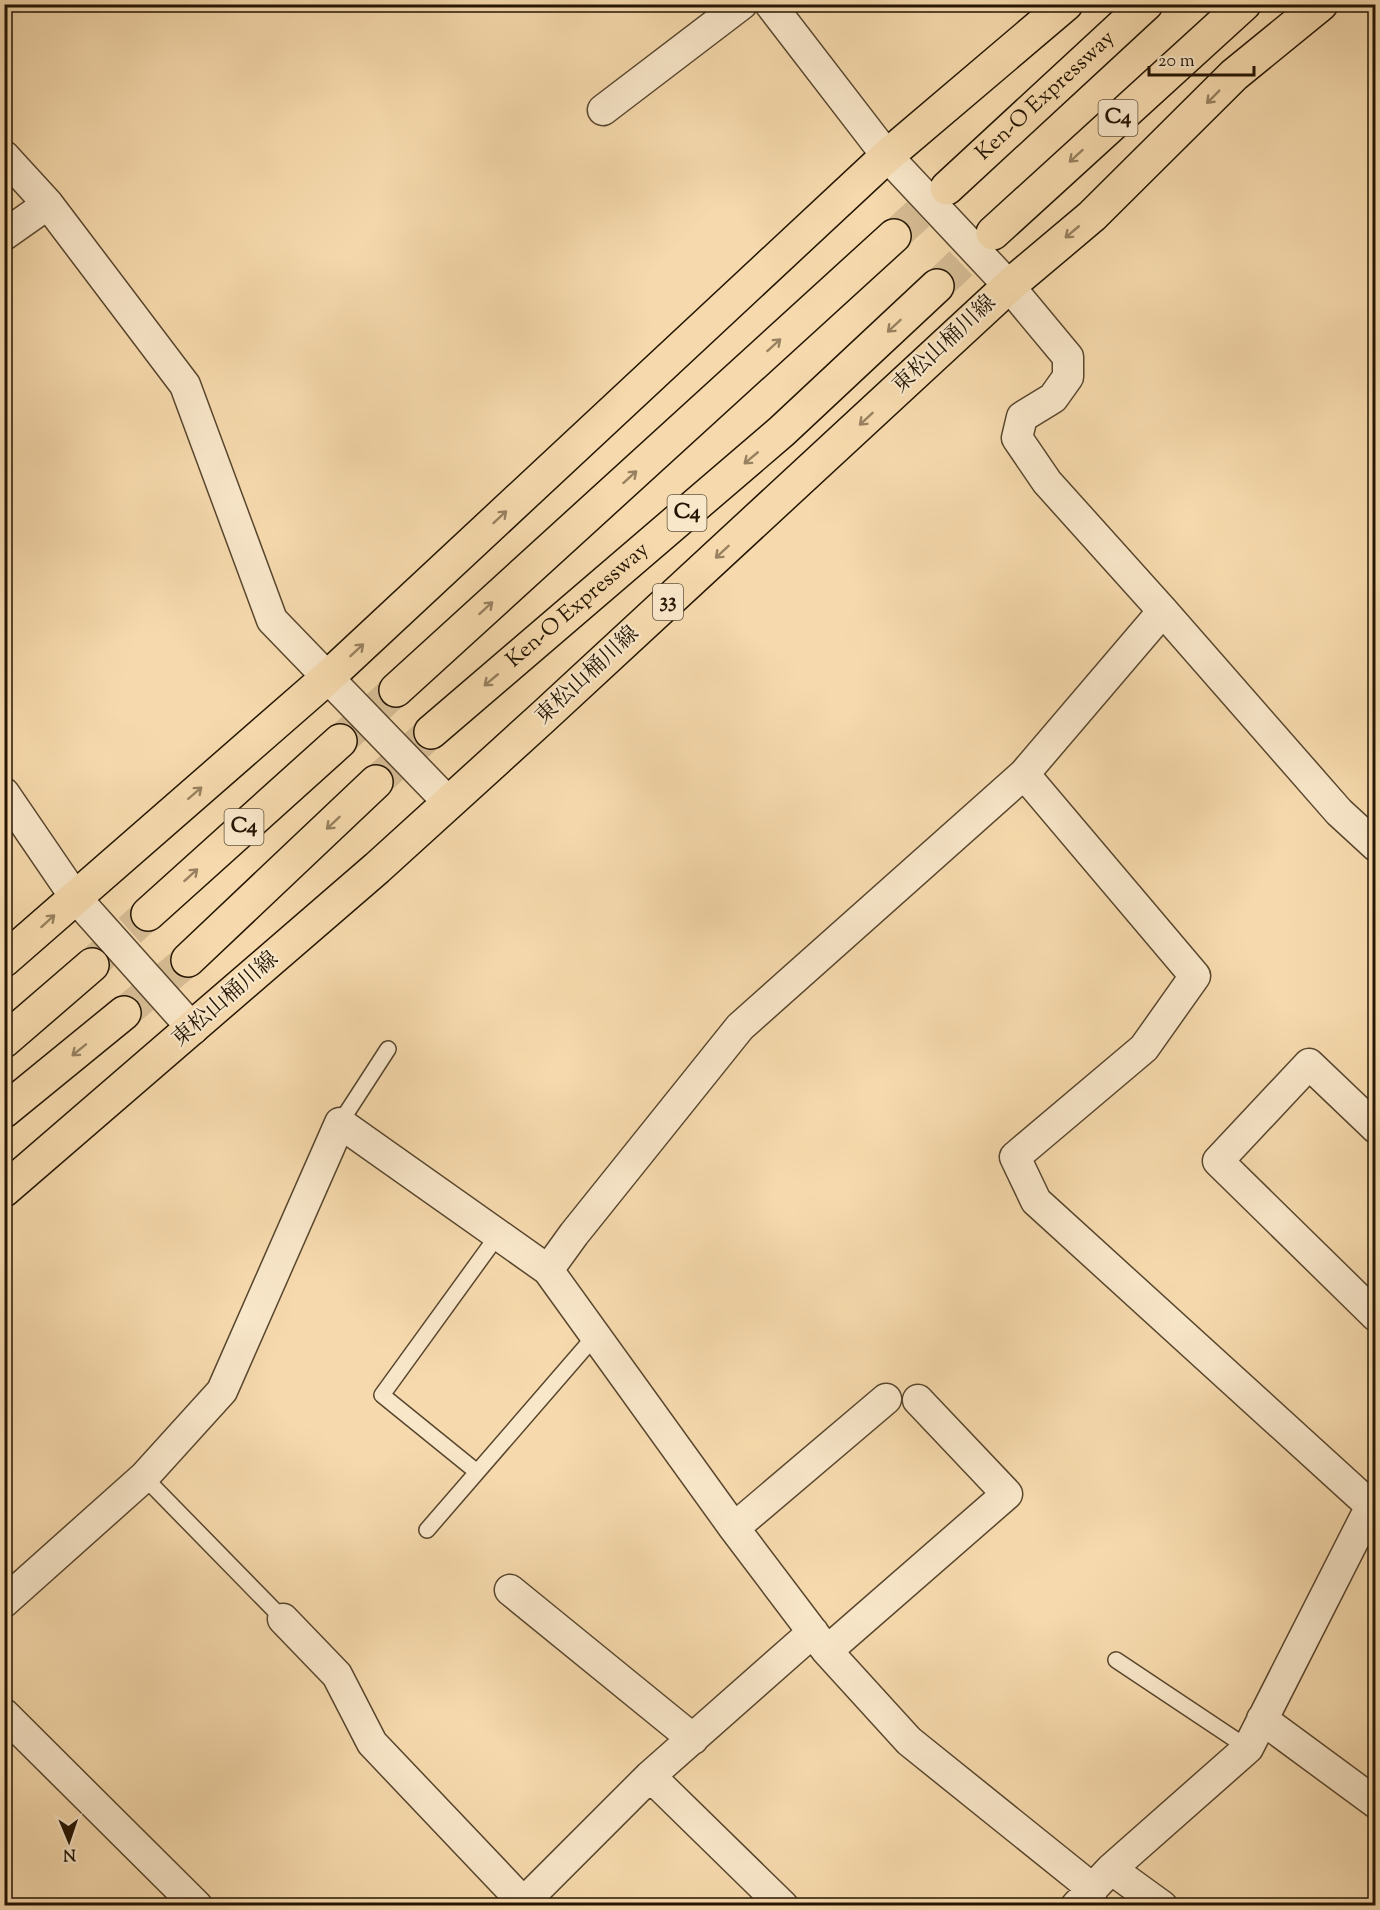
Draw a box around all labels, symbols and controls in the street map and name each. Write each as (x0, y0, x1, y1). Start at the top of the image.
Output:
street label: Ken-O Expressway (969, 24, 1123, 169)
scale bar (1149, 39, 1254, 77)
text: 20 m (1158, 49, 1195, 75)
one-way arrow (1205, 89, 1220, 104)
road number: C4 (1098, 100, 1138, 136)
one-way arrow (1069, 149, 1084, 163)
one-way arrow (1065, 226, 1081, 239)
street label: 東松山桶川線 (886, 288, 1004, 402)
one-way arrow (887, 319, 902, 333)
one-way arrow (766, 338, 781, 352)
one-way arrow (858, 412, 873, 426)
one-way arrow (743, 452, 759, 465)
one-way arrow (622, 470, 637, 484)
road number: C4 (668, 495, 706, 531)
one-way arrow (492, 510, 507, 524)
street label: Ken-O Expressway (500, 535, 657, 676)
one-way arrow (715, 545, 730, 559)
road number: 33 (653, 584, 683, 620)
one-way arrow (478, 601, 493, 615)
street label: 東松山桶川線 (529, 619, 647, 733)
one-way arrow (349, 643, 364, 657)
one-way arrow (484, 673, 499, 687)
one-way arrow (187, 786, 202, 800)
road number: C4 (224, 809, 264, 845)
one-way arrow (326, 815, 341, 829)
one-way arrow (183, 868, 198, 882)
one-way arrow (40, 914, 55, 928)
street label: 東松山桶川線 (166, 945, 286, 1055)
one-way arrow (71, 1043, 87, 1056)
north arrow (39, 1811, 99, 1871)
text: N (62, 1842, 76, 1865)

